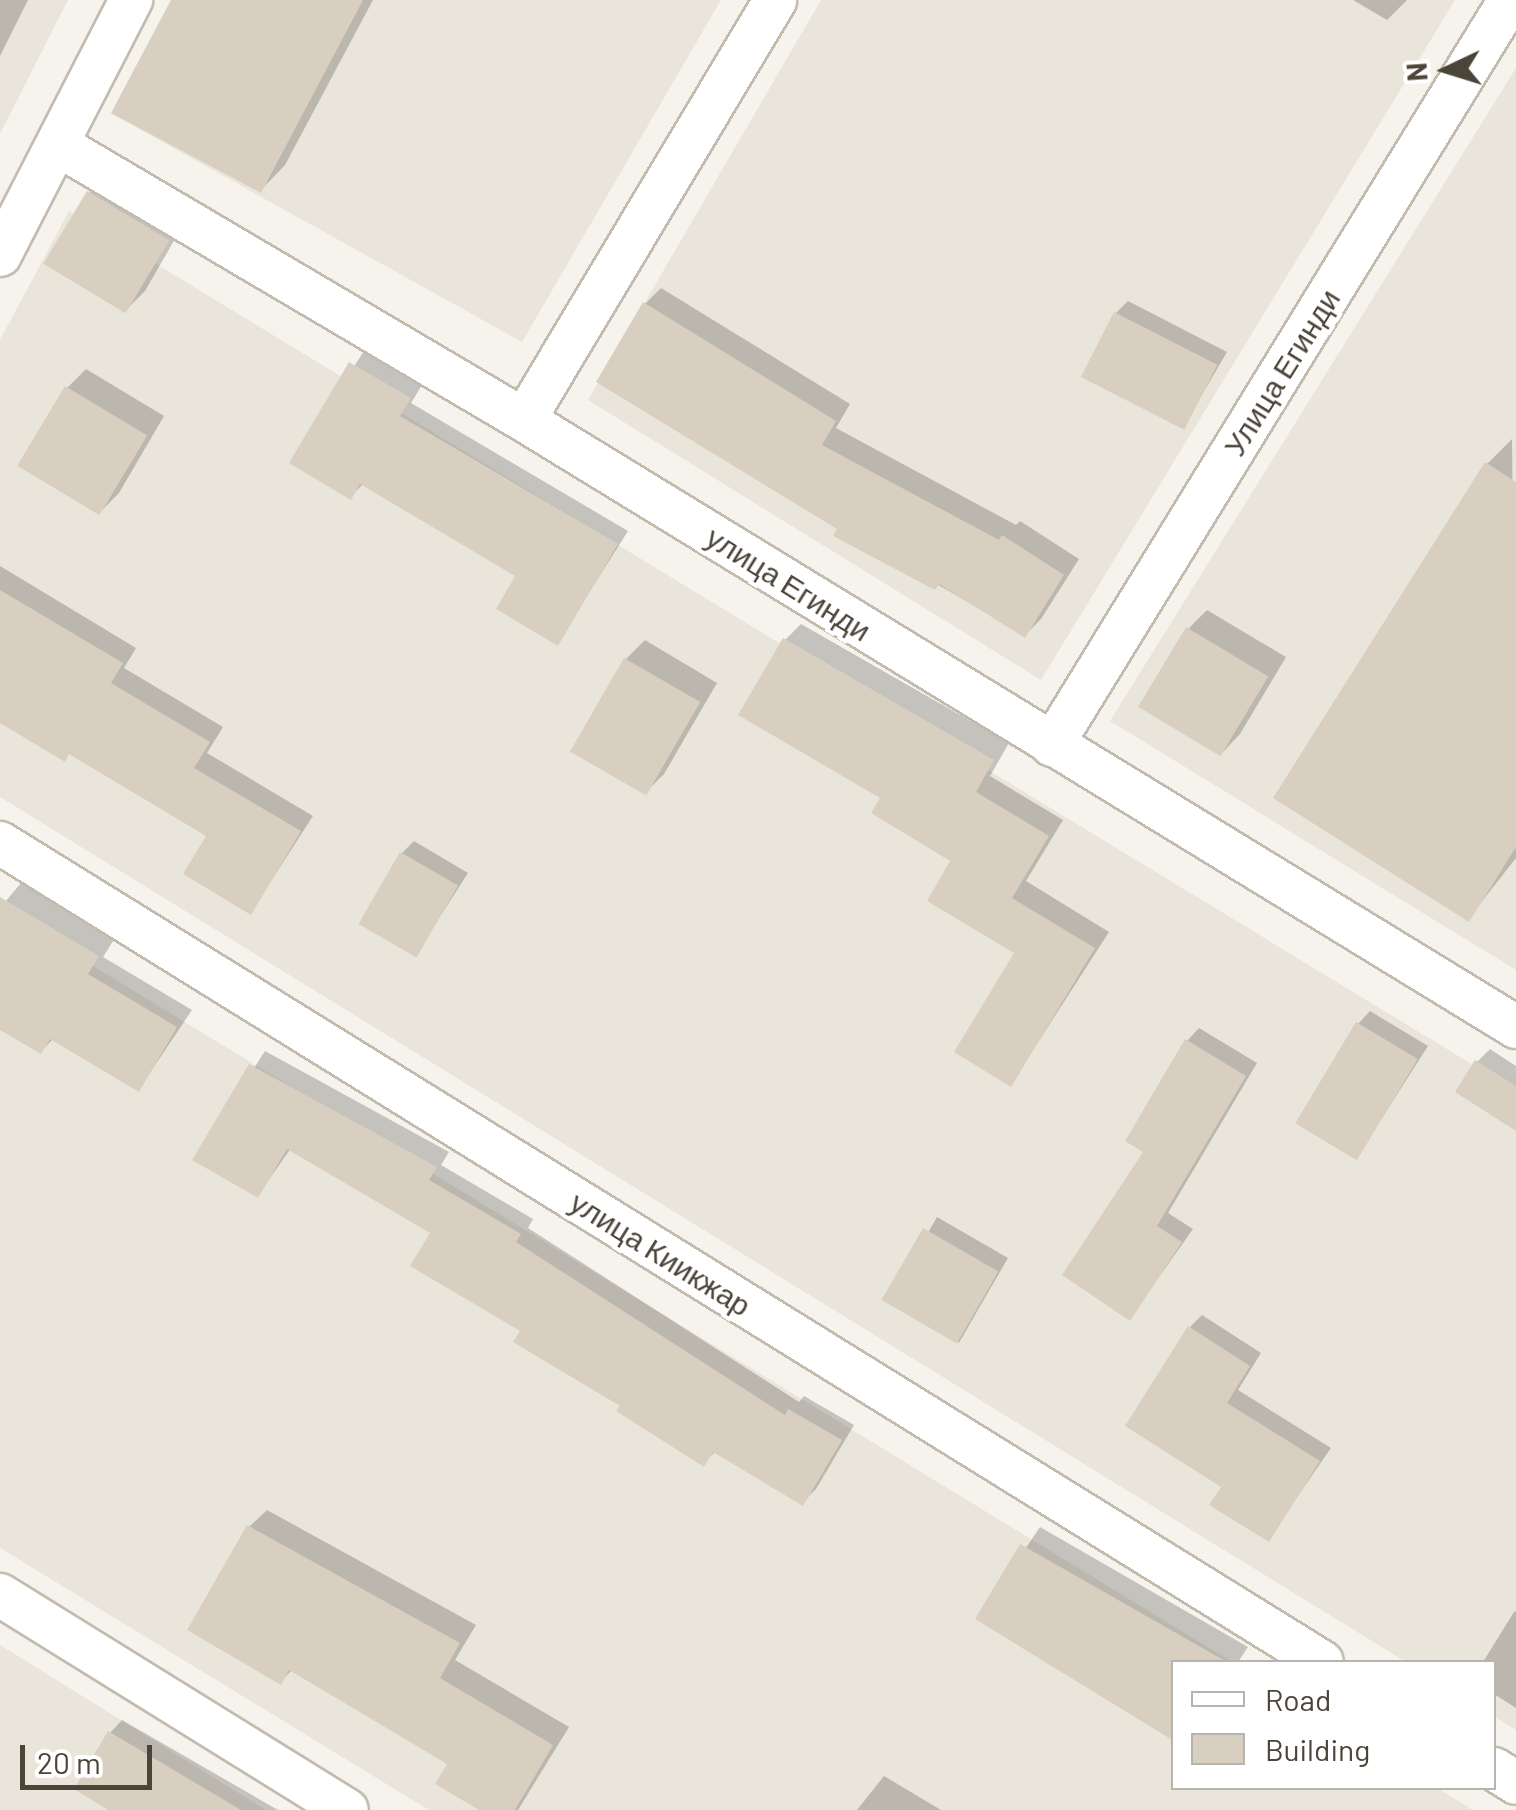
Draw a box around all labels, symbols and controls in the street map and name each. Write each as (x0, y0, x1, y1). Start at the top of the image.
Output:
north arrow (1396, 20, 1496, 120)
text: N (1398, 62, 1434, 83)
street label: Улица Егинди (1215, 282, 1347, 462)
street label: улица Егинди (700, 518, 878, 648)
street label: улица Киикжар (564, 1183, 758, 1323)
legend (1171, 1660, 1496, 1790)
text: Road (1265, 1681, 1331, 1717)
scale bar (25, 1725, 158, 1787)
text: Building (1265, 1731, 1370, 1767)
text: 20 m (37, 1744, 101, 1780)

